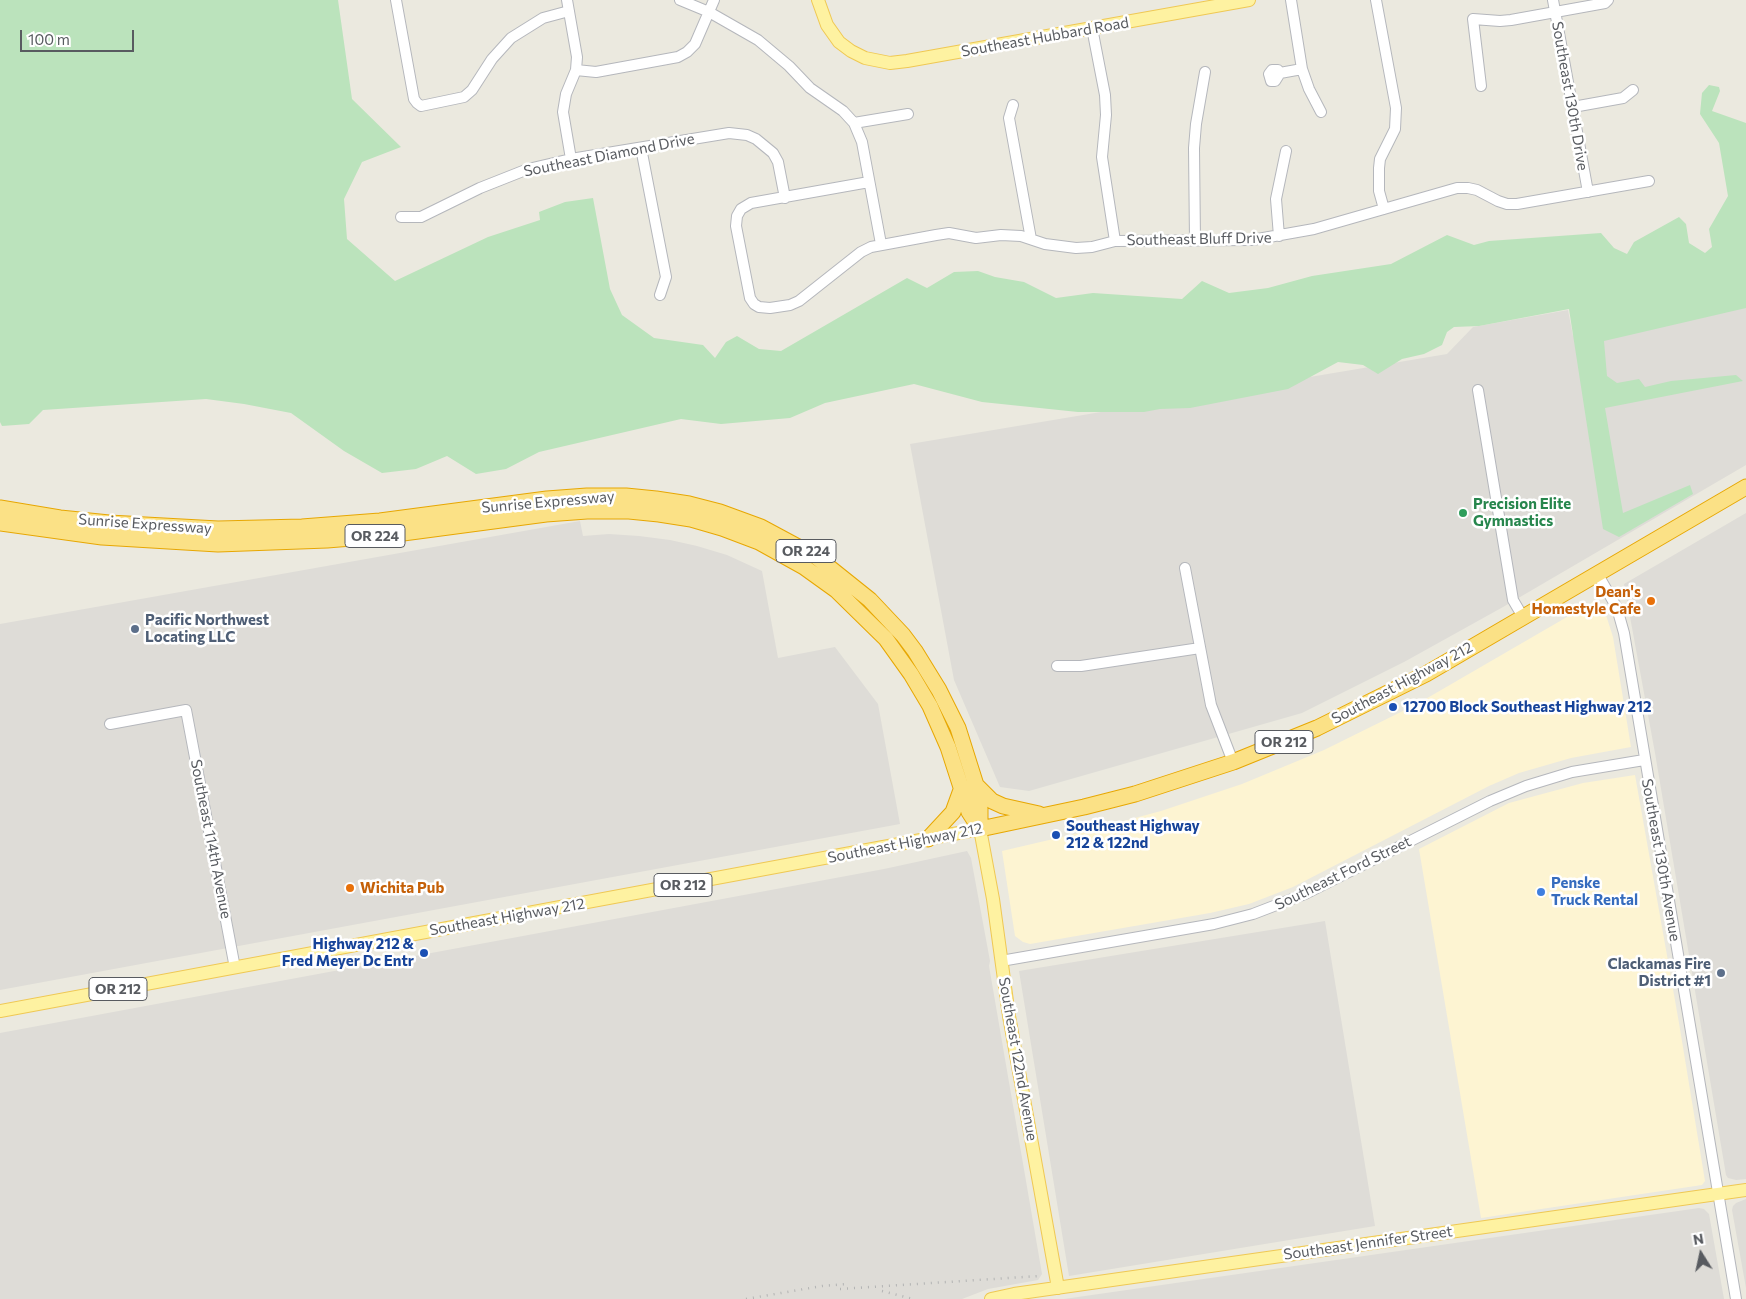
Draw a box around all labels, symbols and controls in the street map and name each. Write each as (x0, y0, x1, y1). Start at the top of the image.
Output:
street label: Southeast Hubbard Road (960, 13, 1130, 61)
scale bar (22, 20, 136, 52)
street label: Southeast 130th Drive (1548, 20, 1592, 172)
text: 100 m (28, 30, 70, 48)
street label: Southeast Diamond Drive (522, 130, 696, 180)
street label: Southeast Bluff Drive (1126, 229, 1272, 249)
street label: Sunrise Expressway (481, 487, 615, 517)
place label: Precision Elite Gymnastics (1473, 495, 1571, 530)
marker: Precision Elite Gymnastics (1457, 507, 1469, 519)
street label: Sunrise Expressway (78, 510, 212, 538)
road number: OR 224 (345, 524, 405, 548)
road number: OR 224 (776, 540, 836, 562)
place label: Dean's Homestyle Cafe (1532, 583, 1641, 618)
marker: Dean's Homestyle Cafe (1645, 595, 1657, 607)
place label: Pacific Northwest Locating LLC (145, 611, 269, 646)
marker: Pacific Northwest Locating LLC (129, 623, 141, 635)
street label: Southeast Highway 212 (1328, 638, 1476, 728)
place label: 12700 Block Southeast Highway 212 (1403, 698, 1651, 716)
marker: 12700 Block Southeast Highway 212 (1387, 701, 1399, 713)
road number: OR 212 (1255, 730, 1313, 754)
street label: Southeast 114th Avenue (187, 758, 235, 920)
street label: Southeast 130th Avenue (1638, 777, 1684, 943)
place label: Southeast Highway 212 & 122nd (1066, 817, 1200, 852)
street label: Southeast Highway 212 (826, 819, 984, 867)
marker: Southeast Highway 212 & 122nd (1050, 829, 1062, 841)
street label: Southeast Ford Street (1272, 832, 1414, 914)
road number: OR 212 (654, 874, 712, 896)
place label: Penske Truck Rental (1551, 874, 1638, 909)
place label: Wichita Pub (360, 879, 444, 897)
marker: Wichita Pub (344, 882, 356, 894)
marker: Penske Truck Rental (1535, 886, 1547, 898)
street label: Southeast Highway 212 (428, 894, 586, 940)
place label: Highway 212 & Fred Meyer Dc Entr (282, 935, 414, 970)
marker: Highway 212 & Fred Meyer Dc Entr (418, 947, 430, 959)
place label: Clackamas Fire District #1 (1607, 955, 1711, 990)
marker: Clackamas Fire District #1 (1715, 967, 1727, 979)
street label: Southeast 122nd Avenue (995, 976, 1041, 1142)
road number: OR 212 (89, 978, 147, 1001)
street label: Southeast Jennifer Street (1282, 1222, 1454, 1264)
north arrow (1676, 1229, 1726, 1279)
text: N (1692, 1229, 1705, 1248)

